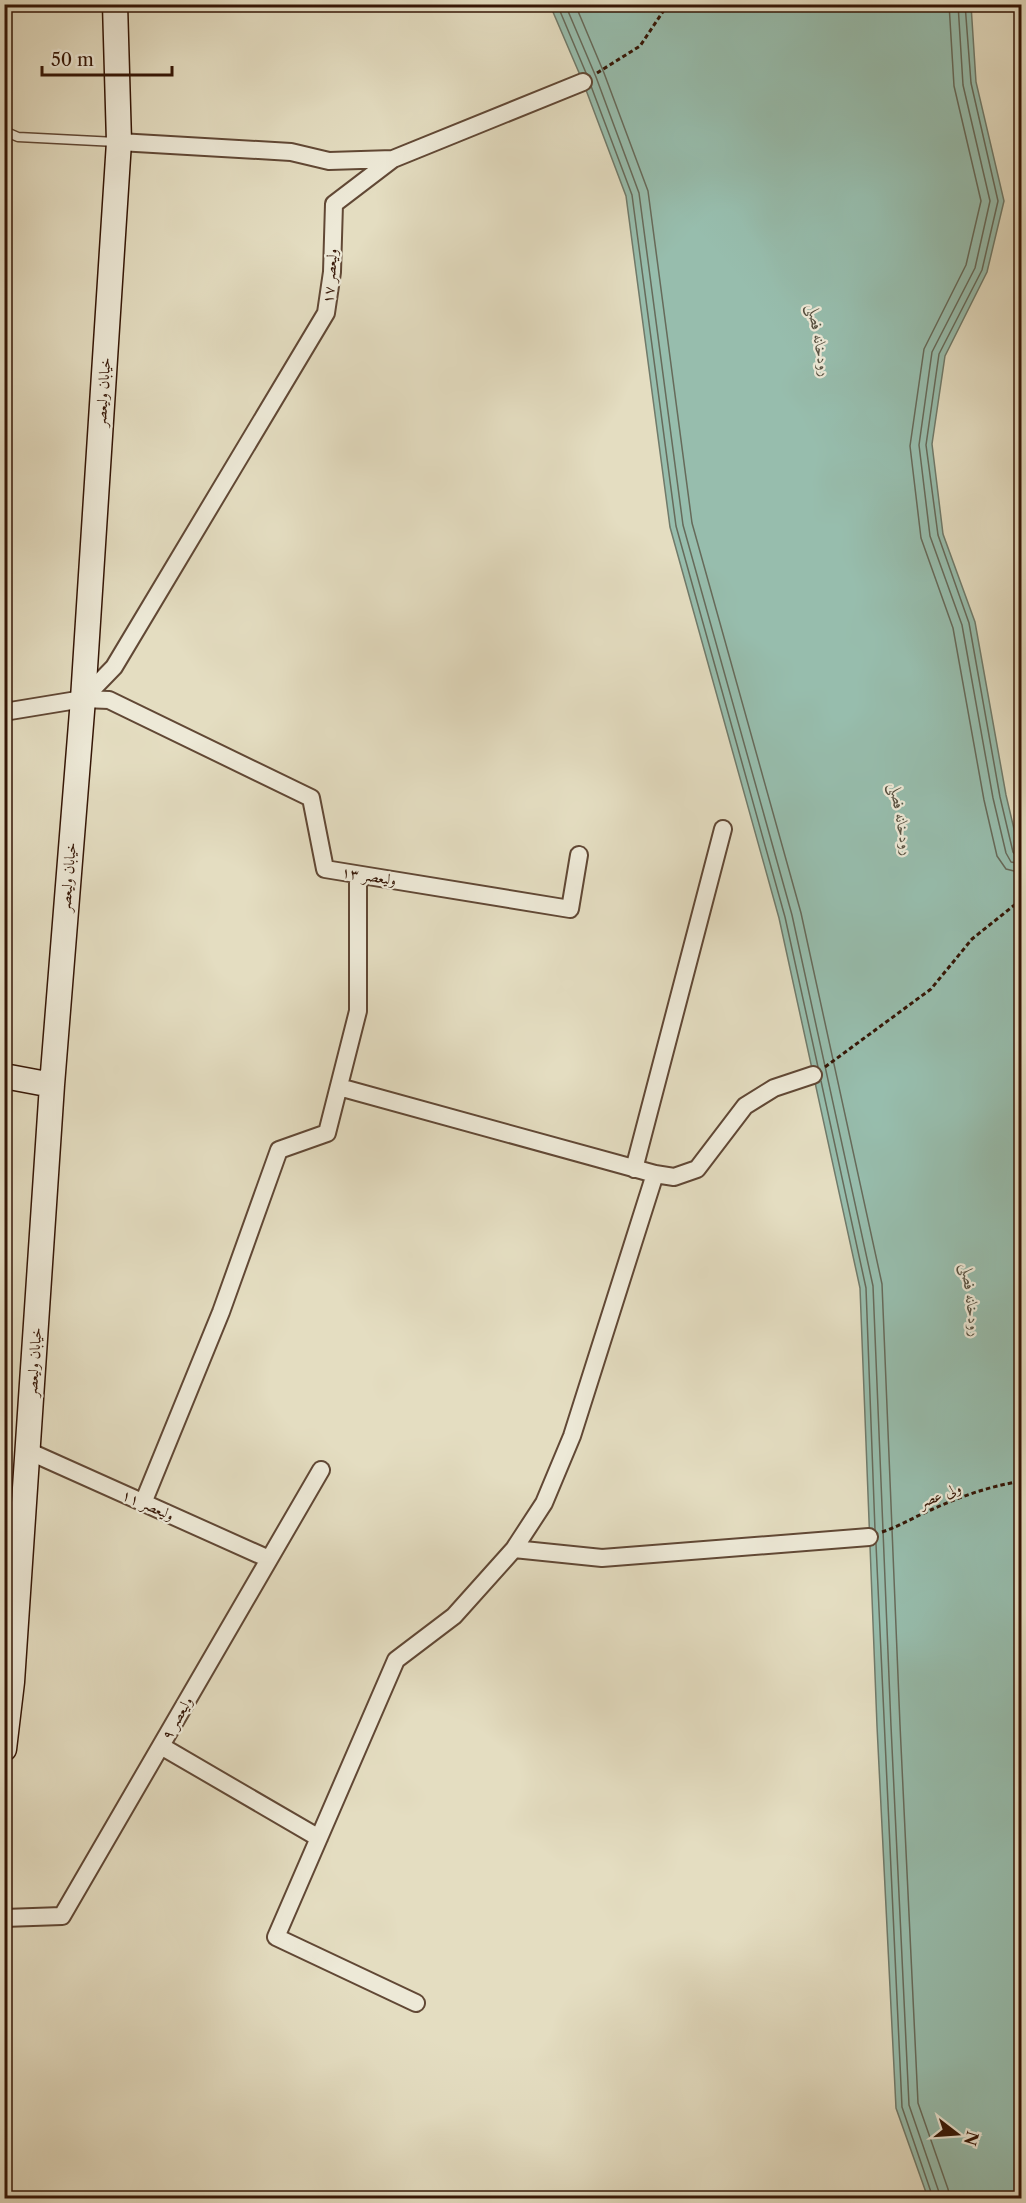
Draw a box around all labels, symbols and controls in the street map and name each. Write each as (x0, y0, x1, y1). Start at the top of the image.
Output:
scale bar (42, 39, 172, 77)
text: 50 m (51, 49, 94, 71)
street label: ولیعصر ۱۷ (318, 248, 342, 304)
water label: رودخانه فصلی (802, 302, 836, 378)
street label: خیابان ولیعصر (90, 357, 115, 429)
water label: رودخانه فصلی (884, 781, 918, 857)
street label: خیابان ولیعصر (55, 842, 81, 914)
street label: ولیعصر ۱۳ (340, 862, 398, 890)
water label: رودخانه فصلی (956, 1262, 986, 1338)
street label: خیابان ولیعصر (21, 1327, 46, 1399)
street label: ولی عصر (914, 1478, 964, 1513)
street label: ولیعصر ۱۱ (119, 1485, 177, 1525)
street label: ولیعصر ۹ (157, 1693, 197, 1743)
north arrow (927, 2104, 987, 2164)
text: N (960, 2129, 983, 2148)

